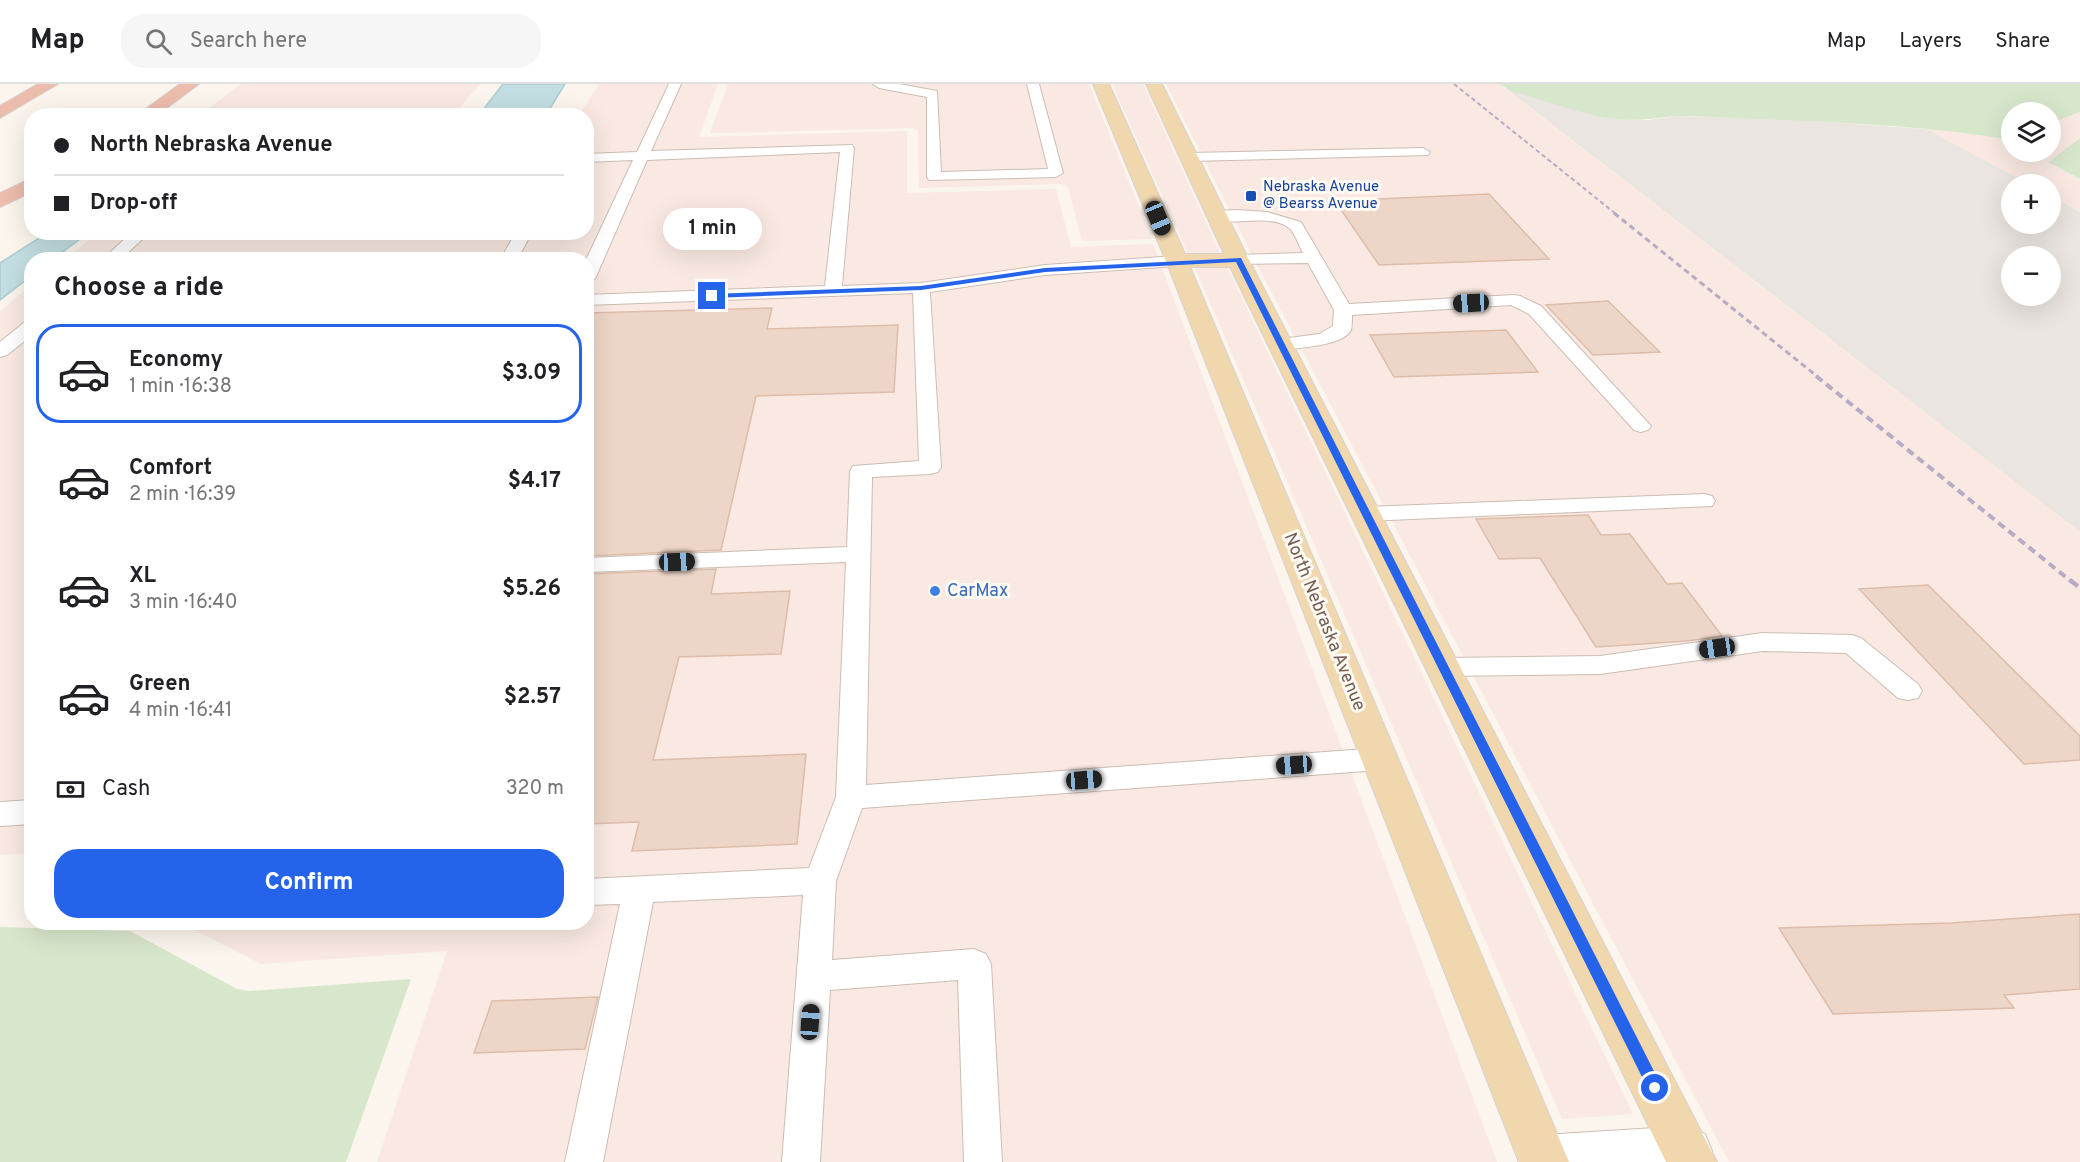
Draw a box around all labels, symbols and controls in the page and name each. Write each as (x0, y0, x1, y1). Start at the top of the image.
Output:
search box (121, 14, 541, 68)
text: Map (30, 23, 85, 59)
icon: search (142, 25, 175, 58)
text: Search here (190, 28, 307, 55)
text: Map (1827, 28, 1866, 55)
text: Layers (1899, 28, 1962, 55)
text: Share (1995, 28, 2050, 55)
map controls (2001, 102, 2061, 306)
button: layers (2001, 102, 2061, 162)
text: North Nebraska Avenue (90, 132, 332, 159)
button: + (2001, 174, 2061, 234)
place label: Nebraska Avenue @ Bearss Avenue (1263, 178, 1379, 214)
marker: Nebraska Avenue @ Bearss Avenue (1244, 189, 1258, 203)
text: Drop-off (90, 190, 177, 217)
car (1143, 198, 1173, 238)
callout: 1 min (662, 209, 762, 251)
text: 1 min (688, 216, 737, 242)
button: − (2001, 246, 2061, 306)
text: Choose a ride (54, 271, 224, 305)
route end (698, 282, 725, 309)
car (1453, 293, 1489, 313)
icon: car (57, 347, 111, 401)
text: Economy (129, 347, 223, 374)
text: $3.09 (502, 360, 561, 387)
text: 1 min · 16:38 (129, 374, 232, 400)
icon: car (57, 455, 111, 509)
text: Comfort (129, 455, 212, 482)
text: $4.17 (508, 468, 561, 495)
text: 2 min · 16:39 (129, 482, 236, 508)
street label: North Nebraska Avenue (1278, 530, 1370, 714)
car (659, 552, 695, 572)
icon: car (57, 563, 111, 617)
text: XL (129, 563, 156, 590)
text: $5.26 (502, 576, 561, 603)
place label: CarMax (947, 580, 1008, 603)
marker: CarMax (928, 584, 942, 598)
text: 3 min · 16:40 (129, 590, 238, 616)
car (1698, 637, 1736, 659)
icon: car (57, 671, 111, 725)
text: Green (129, 671, 191, 698)
text: $2.57 (504, 684, 561, 711)
text: 4 min · 16:41 (129, 698, 233, 724)
car (1275, 755, 1313, 775)
car (1065, 770, 1103, 790)
icon: cash (54, 773, 87, 806)
text: Cash (102, 776, 151, 803)
text: 320 m (506, 776, 564, 802)
button: Confirm (54, 849, 564, 918)
car (800, 1003, 820, 1041)
route start (1641, 1074, 1668, 1101)

